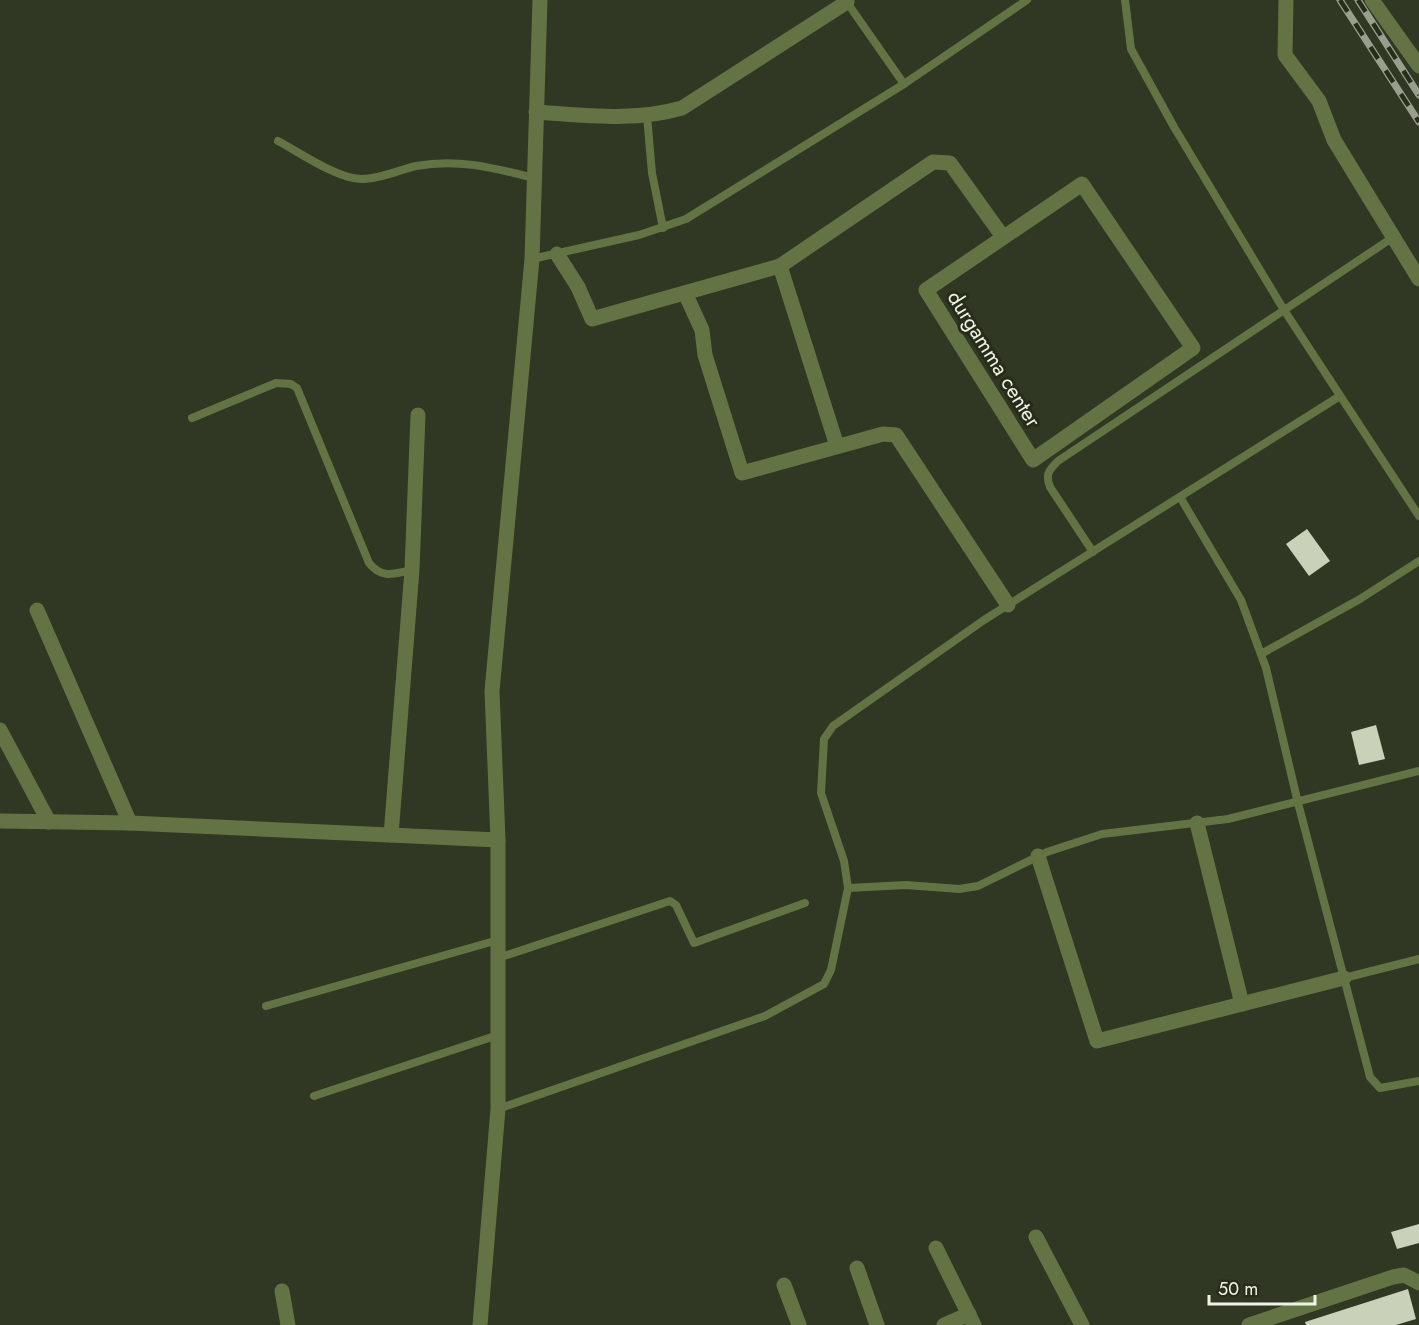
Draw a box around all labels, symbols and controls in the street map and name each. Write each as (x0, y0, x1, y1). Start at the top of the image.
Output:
street label: durgamma center (940, 285, 1048, 434)
scale bar (1209, 1268, 1316, 1306)
text: 50 m (1218, 1276, 1258, 1302)

